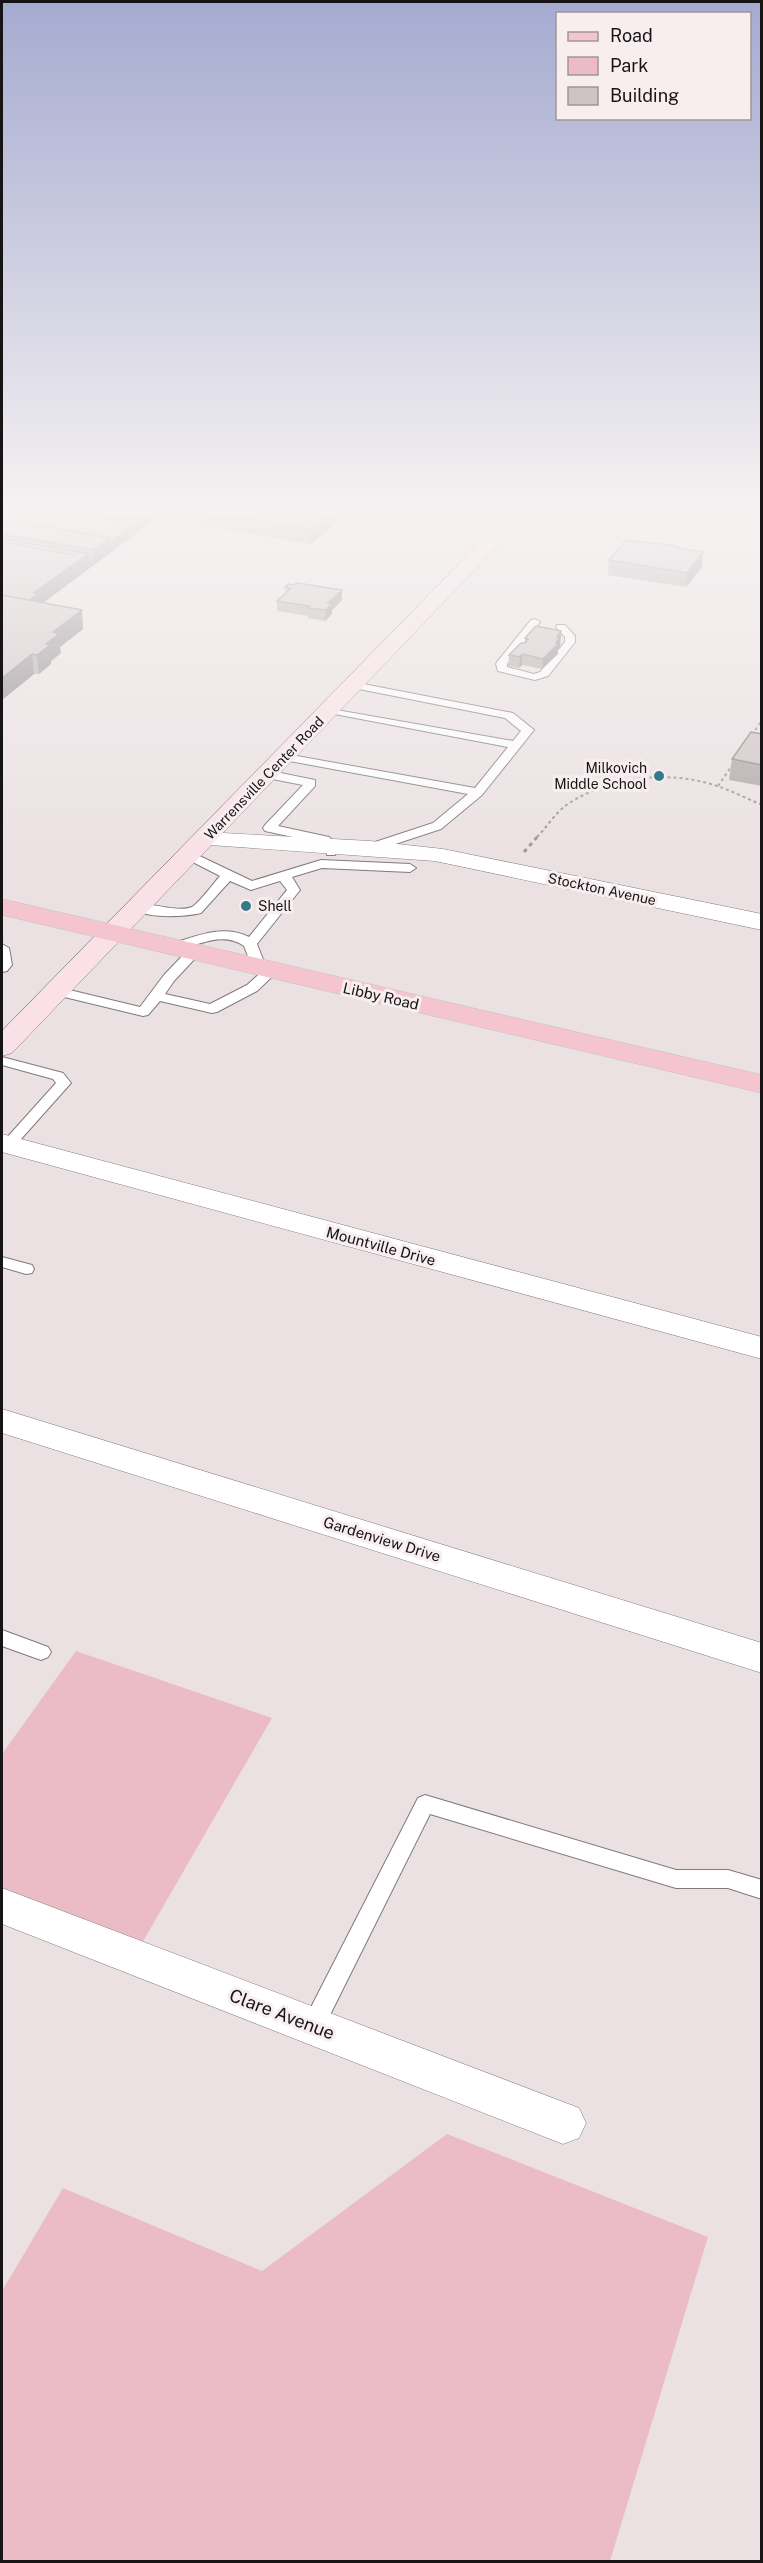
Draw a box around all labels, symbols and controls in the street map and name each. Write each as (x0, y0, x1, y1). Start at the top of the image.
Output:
legend (556, 12, 751, 120)
text: Road (610, 25, 653, 46)
text: Park (610, 55, 648, 76)
text: Building (610, 85, 679, 106)
street label: Warrensville Center Road (201, 713, 327, 843)
place label: Milkovich Middle School (554, 760, 647, 792)
marker: Milkovich Middle School (652, 769, 666, 783)
street label: Stockton Avenue (546, 870, 658, 908)
place label: Shell (258, 898, 292, 914)
marker: Shell (239, 899, 253, 913)
street label: Libby Road (341, 979, 421, 1013)
street label: Mountville Drive (325, 1223, 437, 1269)
street label: Gardenview Drive (321, 1513, 443, 1565)
street label: Clare Avenue (226, 1984, 338, 2044)

